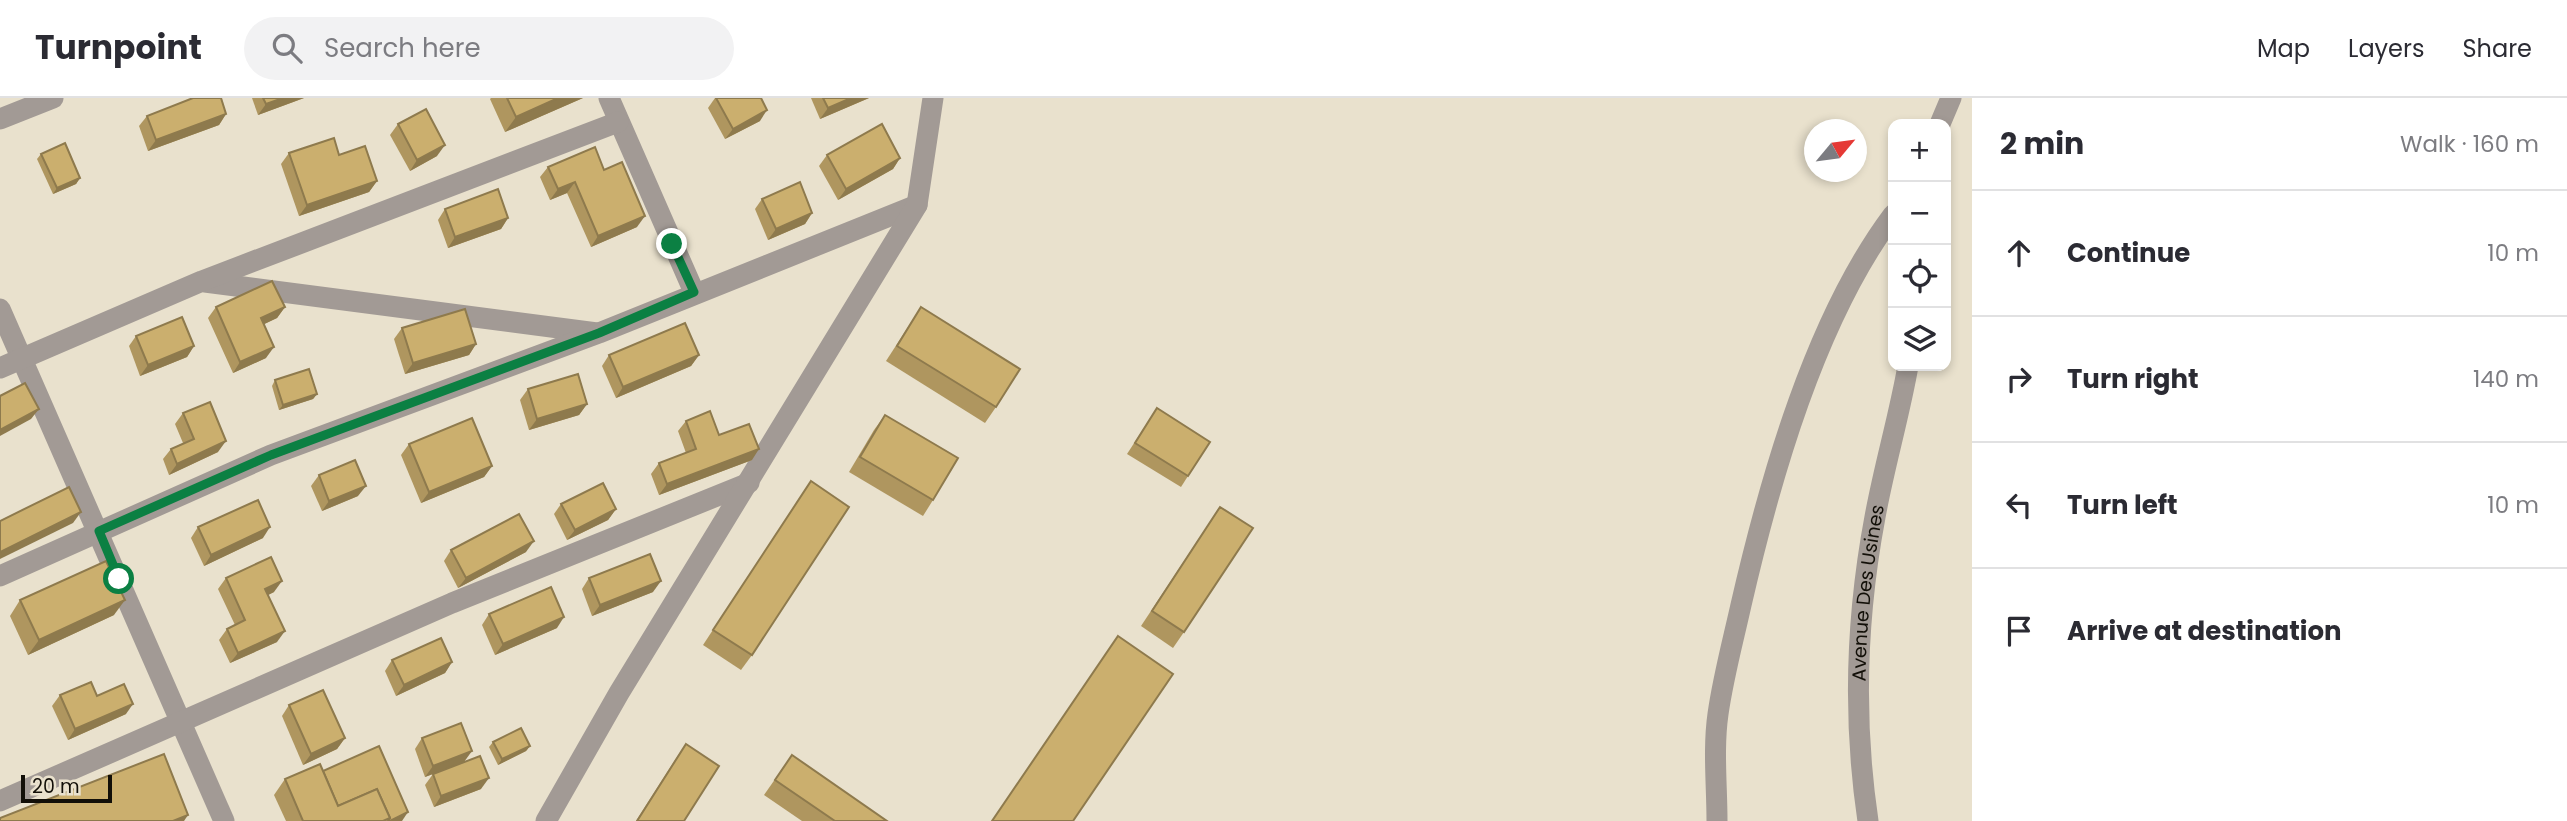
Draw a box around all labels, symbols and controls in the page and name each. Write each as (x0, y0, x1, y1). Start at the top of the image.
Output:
search box (244, 17, 734, 80)
text: Turnpoint (35, 24, 202, 71)
icon: search (268, 29, 306, 67)
text: Search here (324, 30, 481, 66)
text: Map (2257, 32, 2310, 65)
text: Layers (2348, 32, 2424, 65)
text: Share (2462, 32, 2532, 65)
north arrow (1804, 119, 1867, 182)
map controls (1888, 119, 1951, 371)
button: + (1888, 119, 1951, 182)
text: 2 min (2000, 122, 2084, 165)
text: Walk · 160 m (2400, 128, 2539, 160)
button: − (1888, 182, 1951, 245)
route end (656, 228, 687, 259)
icon: ahead (2000, 234, 2038, 272)
text: Continue (2067, 235, 2190, 271)
text: 10 m (2487, 237, 2539, 269)
button: locate (1888, 245, 1951, 308)
button: layers (1888, 308, 1951, 371)
icon: right (2000, 360, 2038, 398)
text: Turn right (2067, 361, 2199, 397)
text: 140 m (2473, 363, 2539, 395)
icon: left (2000, 486, 2038, 524)
text: Turn left (2067, 487, 2178, 523)
text: 10 m (2487, 489, 2539, 521)
street label: Avenue Des Usines (1845, 502, 1891, 682)
route start (103, 563, 134, 594)
icon: arrive (2000, 612, 2038, 650)
text: Arrive at destination (2067, 613, 2342, 649)
scale bar (21, 772, 112, 804)
text: 20 m (32, 773, 80, 800)

